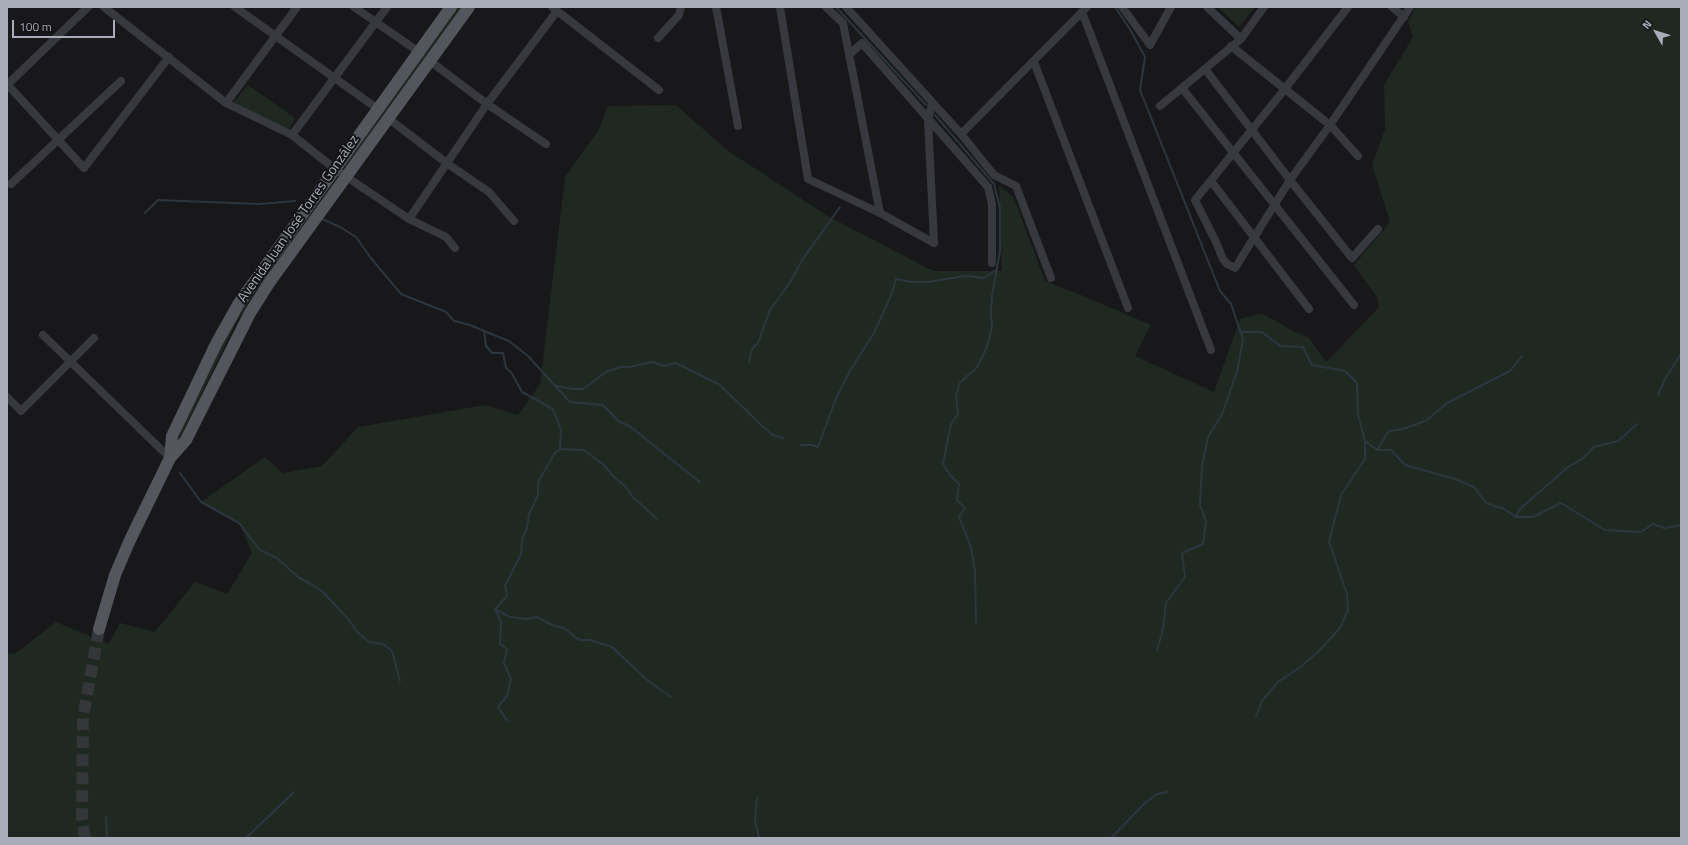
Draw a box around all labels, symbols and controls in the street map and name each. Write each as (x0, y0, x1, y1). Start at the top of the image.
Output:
scale bar (14, 12, 117, 38)
north arrow (1636, 12, 1676, 52)
text: N (1638, 16, 1655, 32)
text: 100 m (19, 17, 52, 36)
street label: Avenida Juan José Torres González (235, 132, 363, 306)

